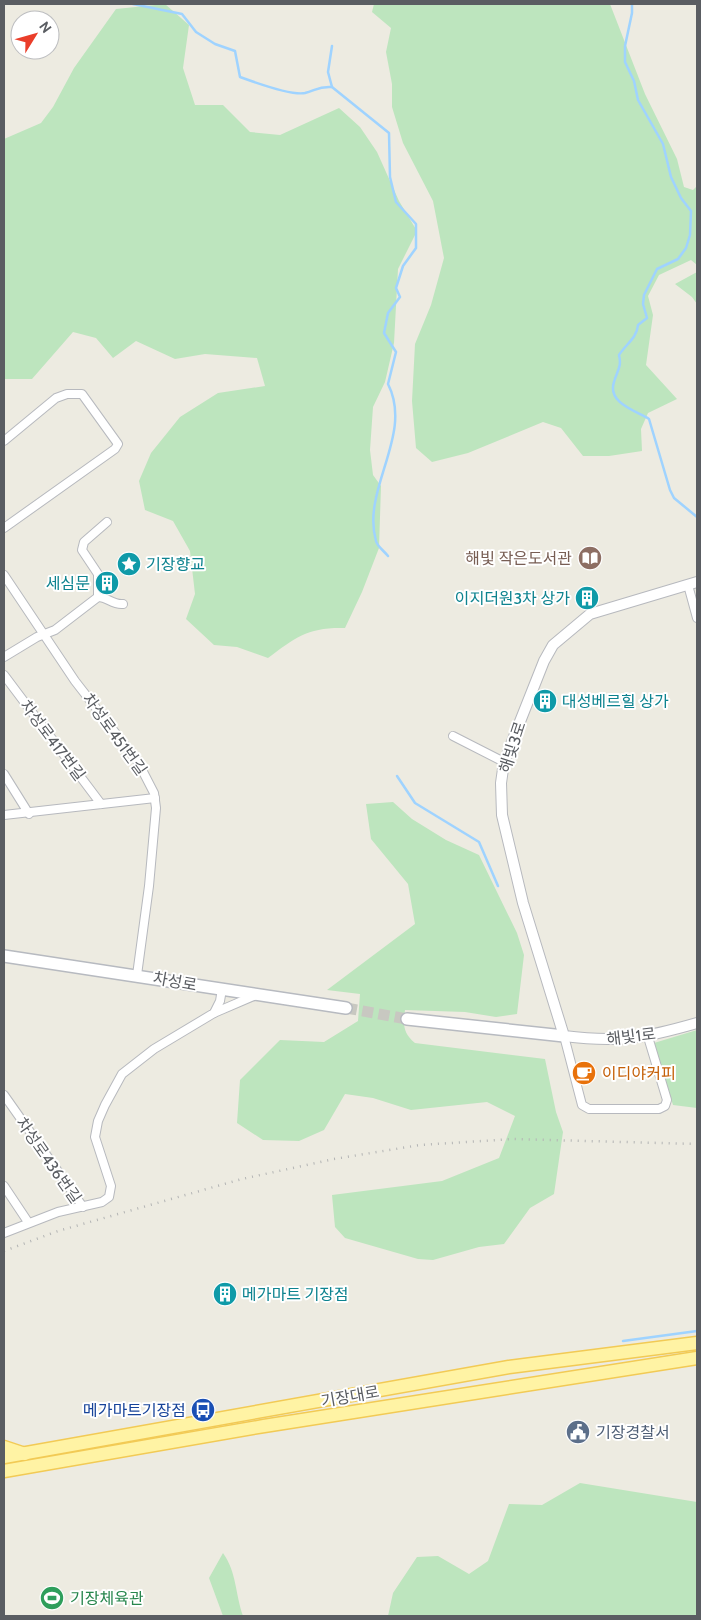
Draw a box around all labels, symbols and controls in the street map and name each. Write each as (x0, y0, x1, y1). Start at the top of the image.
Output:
north arrow (10, 10, 60, 60)
text: N (35, 18, 56, 37)
library icon: 해빛 작은도서관 (577, 545, 603, 571)
place label: 해빛 작은도서관 (465, 549, 572, 568)
place icon: 기장향교 (116, 551, 142, 577)
place label: 기장향교 (146, 555, 205, 574)
building icon: 세심문 (94, 570, 120, 596)
place label: 세심문 (46, 574, 90, 593)
building icon: 이지더원3차 상가 (574, 585, 600, 611)
place label: 이지더원3차 상가 (455, 589, 570, 608)
building icon: 대성베르힐 상가 (532, 688, 558, 714)
street label: 차성로451번길 (78, 690, 151, 779)
place label: 대성베르힐 상가 (562, 692, 669, 711)
street label: 차성로417번길 (16, 696, 89, 784)
street label: 해빛3로 (495, 719, 530, 775)
street label: 차성로 (152, 968, 199, 995)
street label: 해빛1로 (605, 1024, 657, 1049)
cafe icon: 이디야커피 (571, 1060, 597, 1086)
place label: 이디야커피 (602, 1064, 676, 1083)
street label: 차성로436번길 (12, 1114, 85, 1207)
building icon: 메가마트 기장점 (212, 1281, 238, 1307)
place label: 메가마트 기장점 (242, 1285, 349, 1304)
street label: 기장대로 (319, 1382, 381, 1411)
bus stop icon: 메가마트기장점 (190, 1397, 216, 1423)
place label: 메가마트기장점 (83, 1401, 186, 1420)
public building icon: 기장경찰서 (565, 1419, 591, 1445)
place label: 기장경찰서 (596, 1423, 670, 1442)
sports icon: 기장체육관 (39, 1585, 65, 1611)
place label: 기장체육관 (70, 1589, 144, 1608)

